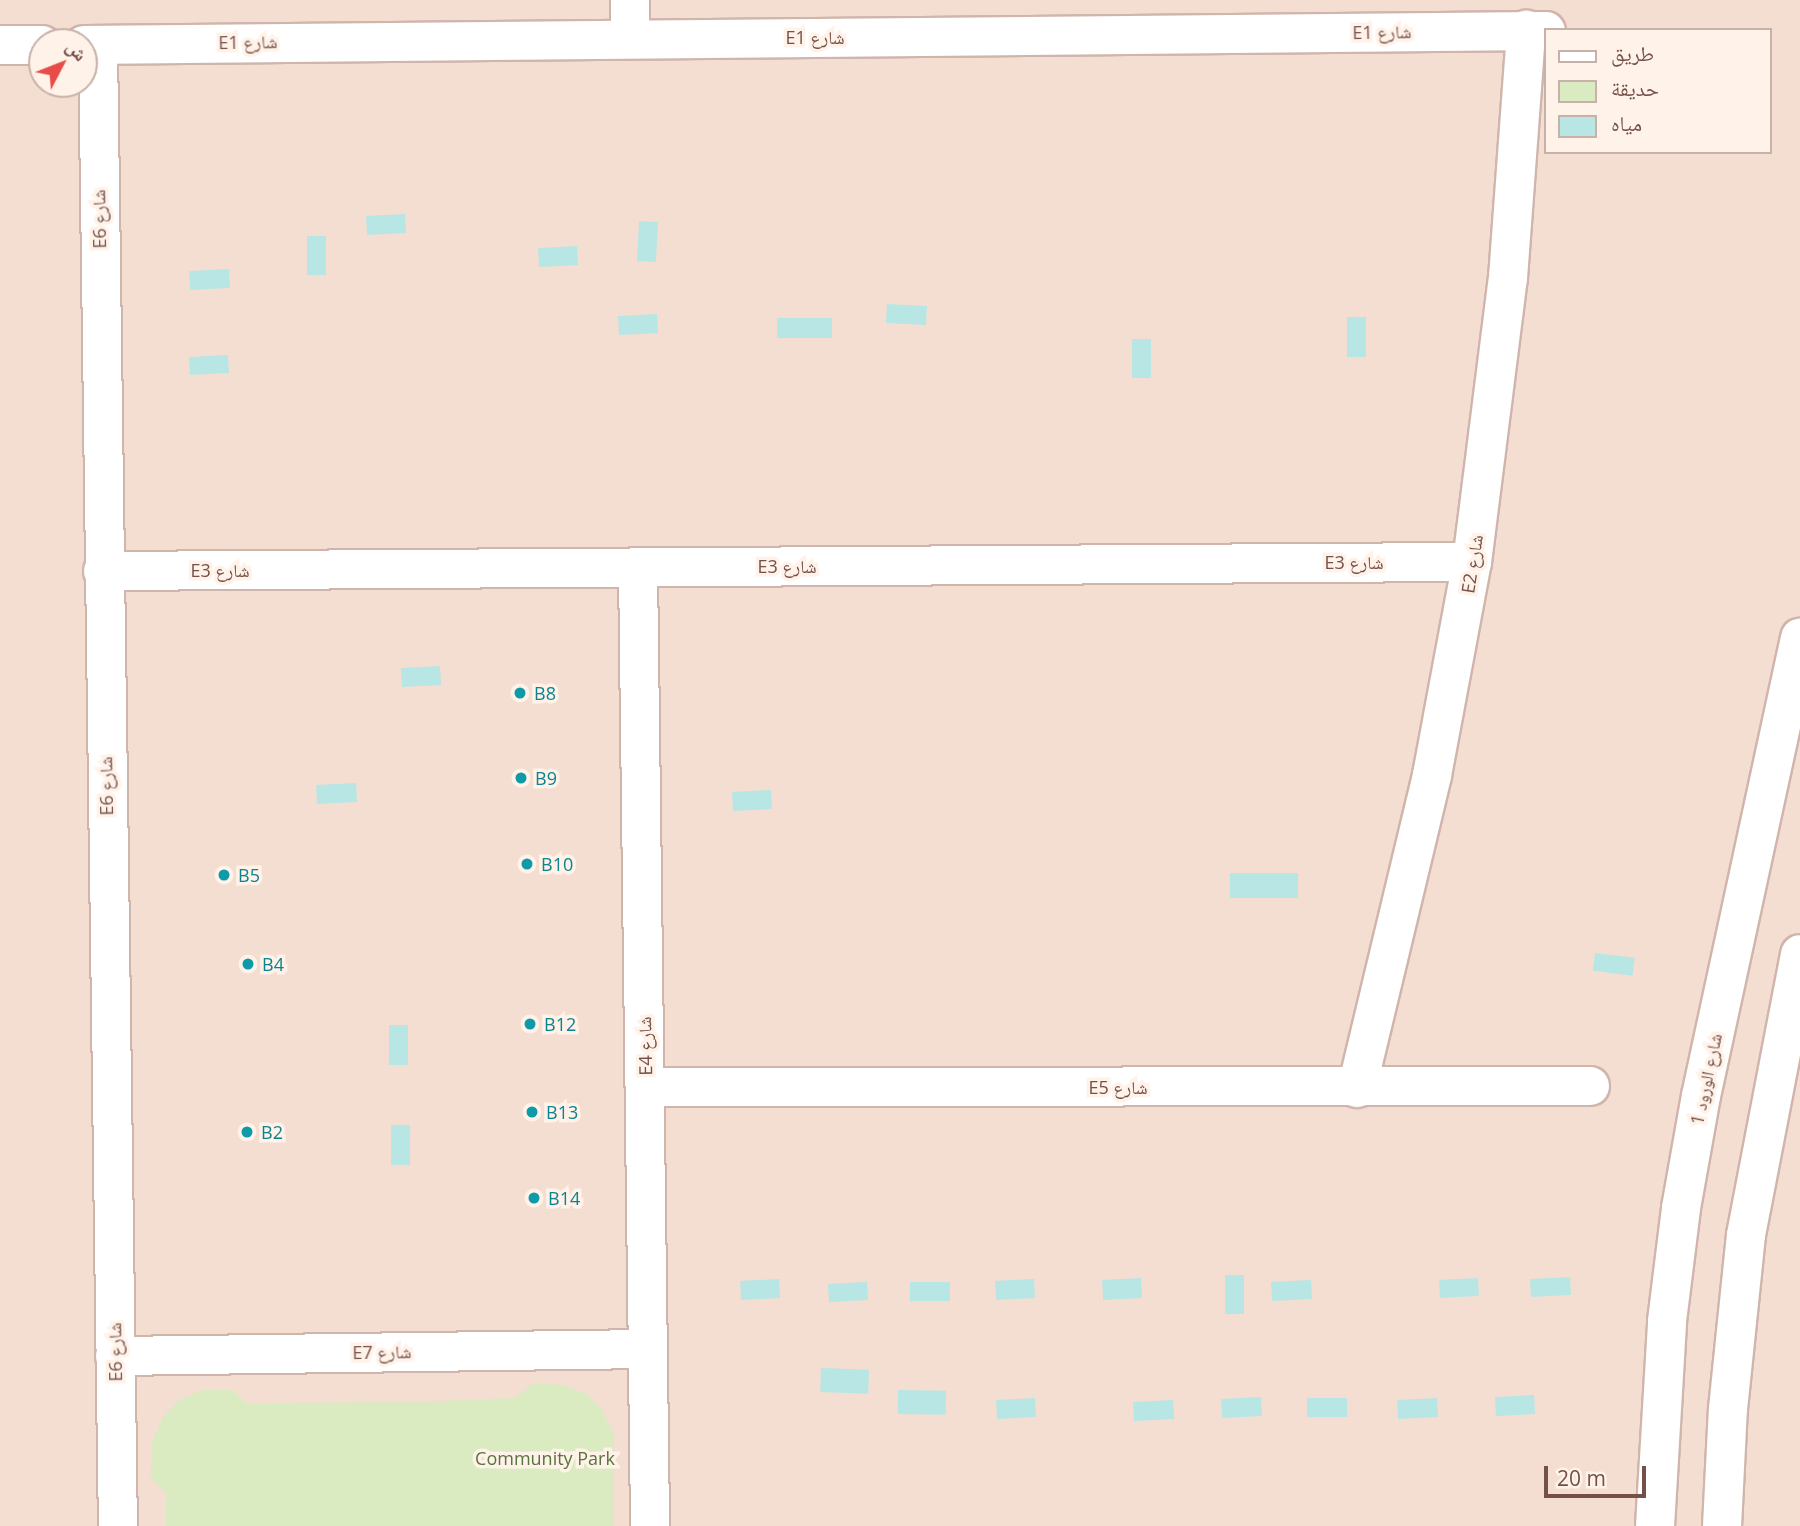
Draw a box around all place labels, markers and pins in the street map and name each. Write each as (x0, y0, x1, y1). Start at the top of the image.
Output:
place label: B8 (534, 682, 556, 704)
marker: B8 (512, 685, 528, 701)
place label: B9 (535, 767, 557, 789)
marker: B9 (513, 770, 529, 786)
place label: B10 (541, 853, 573, 875)
marker: B10 (519, 856, 535, 872)
place label: B5 (238, 864, 260, 886)
marker: B5 (216, 867, 232, 883)
place label: B4 (262, 953, 284, 975)
marker: B4 (240, 956, 256, 972)
place label: B12 (544, 1013, 576, 1035)
marker: B12 (522, 1016, 538, 1032)
place label: B13 (546, 1101, 578, 1123)
marker: B13 (524, 1104, 540, 1120)
place label: B2 (261, 1121, 283, 1143)
marker: B2 (239, 1124, 255, 1140)
place label: B14 (548, 1187, 580, 1209)
marker: B14 (526, 1190, 542, 1206)

